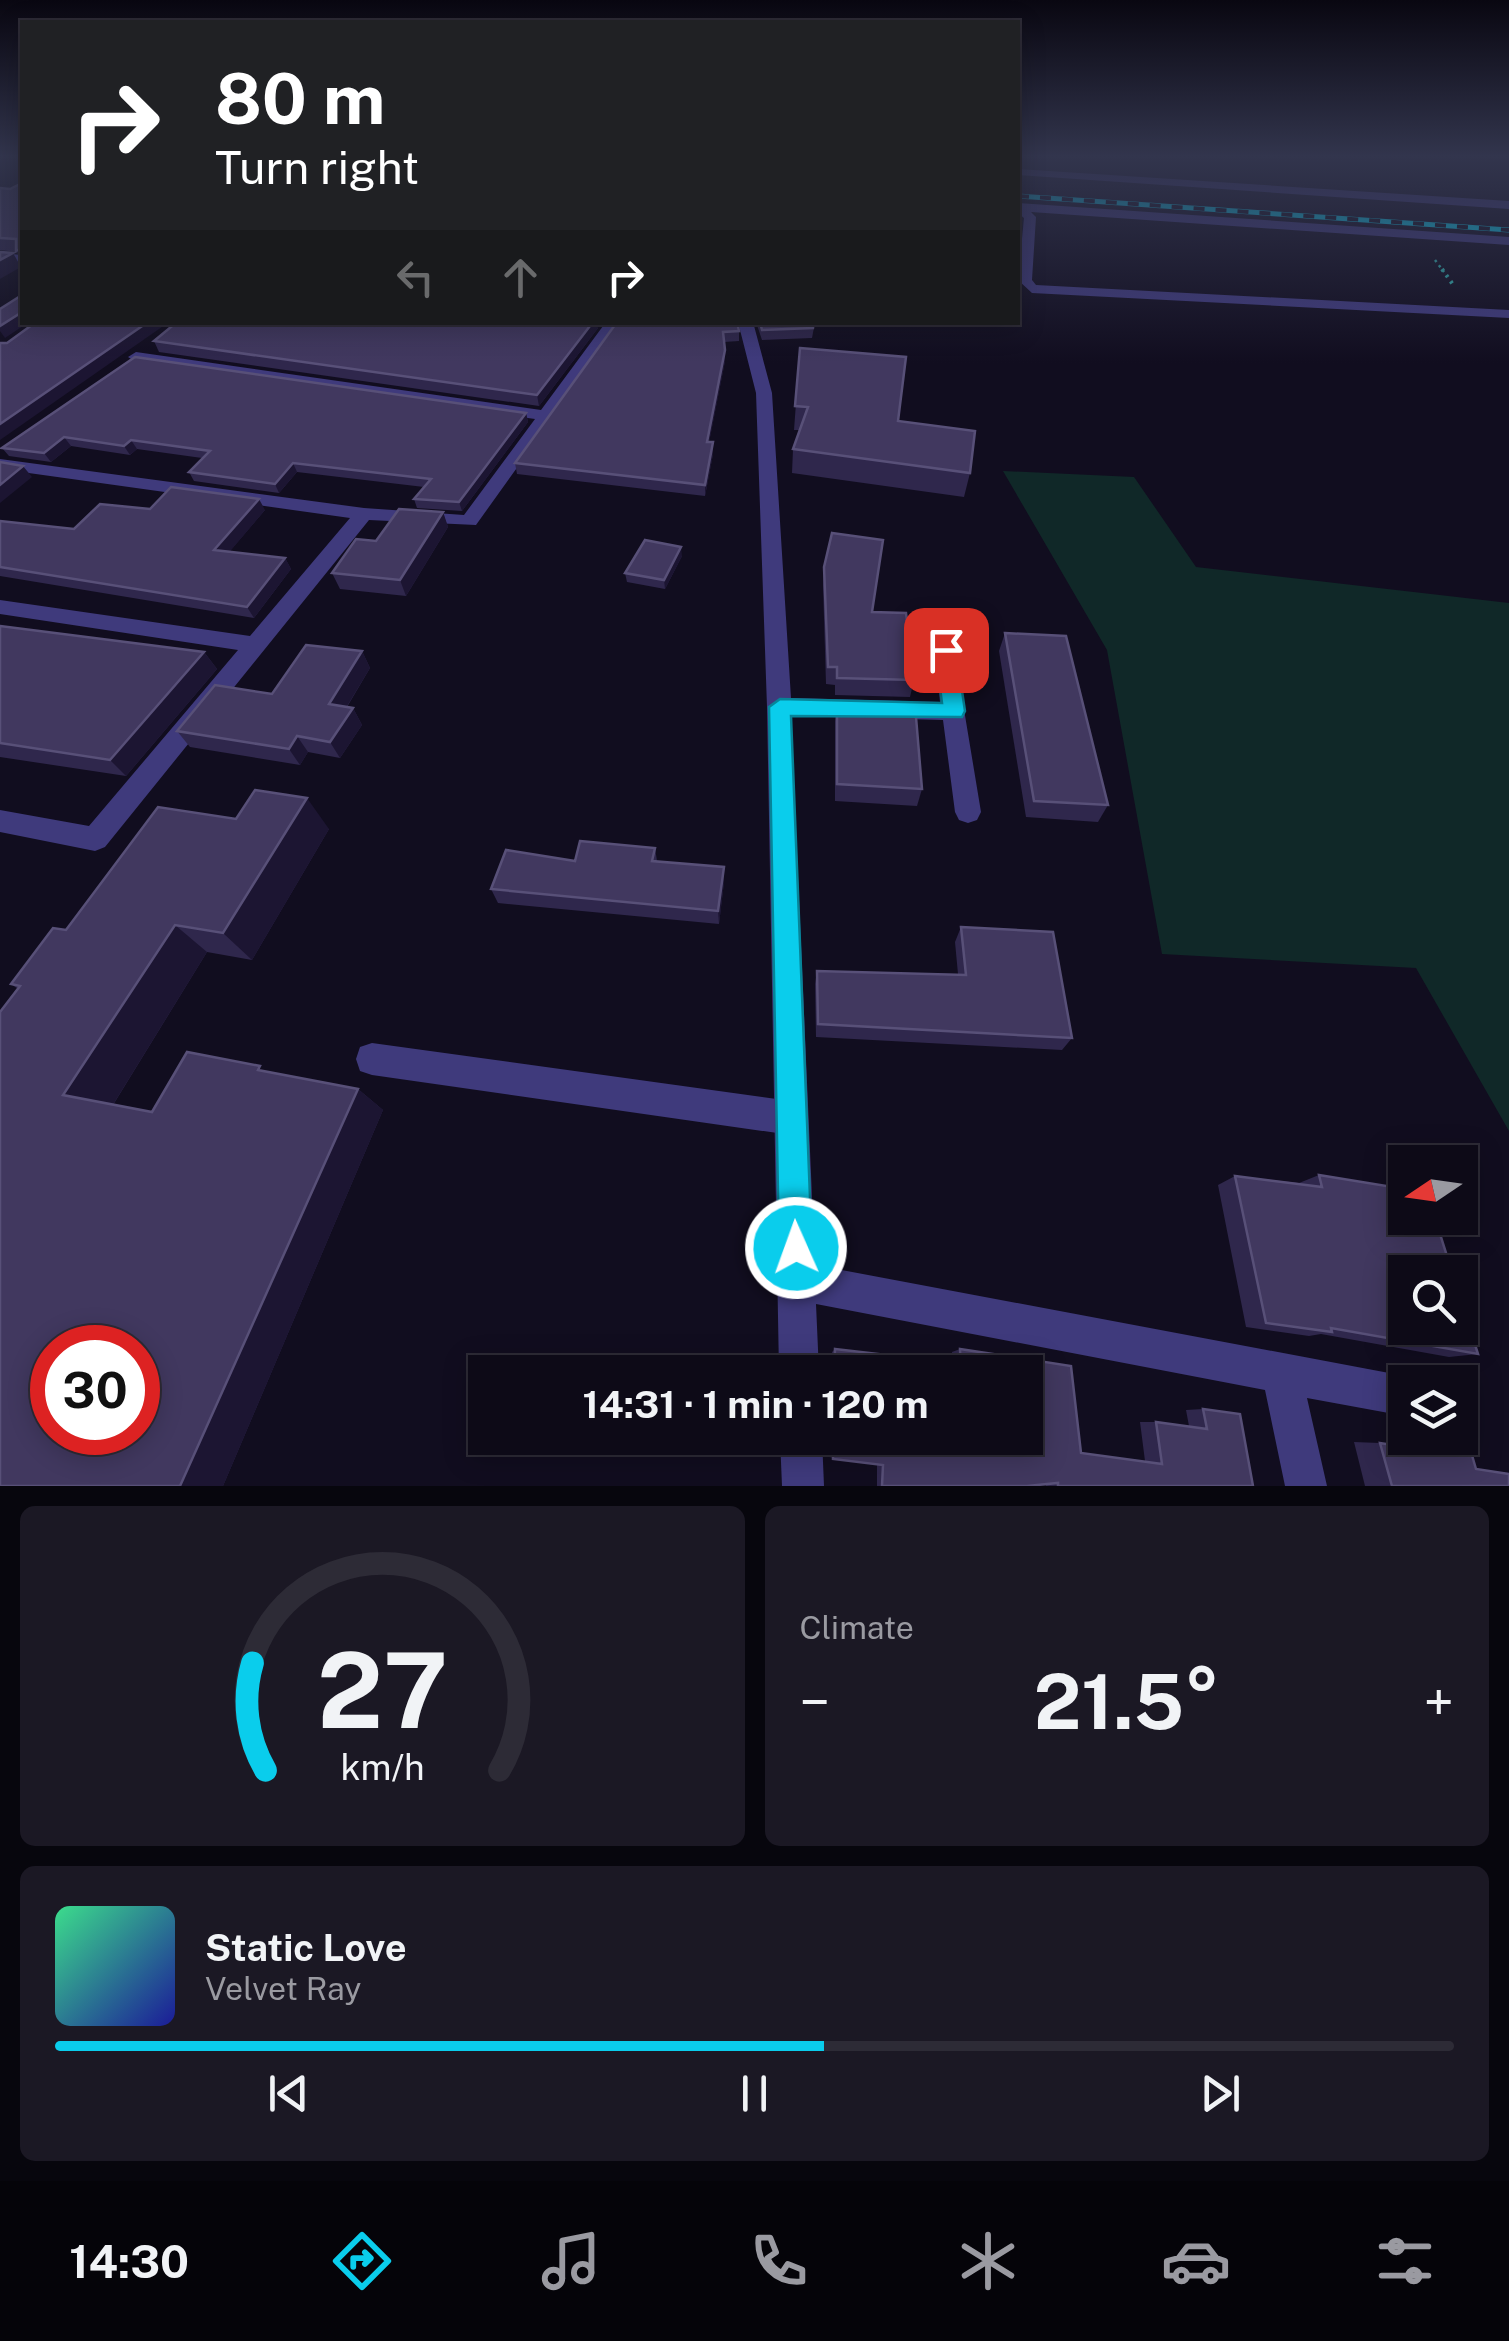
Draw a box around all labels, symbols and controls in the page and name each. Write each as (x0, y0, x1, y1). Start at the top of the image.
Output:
text: 80 m (215, 57, 385, 140)
icon: right (50, 60, 180, 190)
text: Turn right (215, 141, 419, 194)
icon: left (388, 250, 443, 305)
icon: ahead (493, 250, 548, 305)
icon: right (598, 250, 653, 305)
pin (904, 608, 989, 693)
icon: arrive (919, 623, 974, 678)
north arrow (1388, 1145, 1478, 1235)
map controls (1388, 1145, 1478, 1455)
position arrow (744, 1196, 848, 1300)
button: search (1388, 1255, 1478, 1345)
speed limit sign: 30 (30, 1325, 160, 1455)
button: layers (1388, 1365, 1478, 1455)
text: 14:31 · 1 min · 120 m (583, 1382, 928, 1427)
text: Climate (800, 1609, 914, 1646)
text: 27 (317, 1629, 448, 1751)
text: 21.5° (1034, 1658, 1220, 1746)
text: − (800, 1670, 830, 1734)
text: + (1424, 1670, 1454, 1734)
text: km/h (340, 1746, 424, 1788)
text: Static Love (205, 1925, 407, 1970)
text: Velvet Ray (205, 1970, 361, 2007)
icon: previous (261, 2066, 316, 2121)
icon: pause (727, 2066, 782, 2121)
icon: next (1193, 2066, 1248, 2121)
icon: directions (327, 2226, 397, 2296)
icon: music (536, 2226, 606, 2296)
icon: phone (744, 2226, 814, 2296)
icon: climate (953, 2226, 1023, 2296)
icon: car (1161, 2226, 1231, 2296)
icon: filters (1370, 2226, 1440, 2296)
text: 14:30 (69, 2235, 189, 2288)

